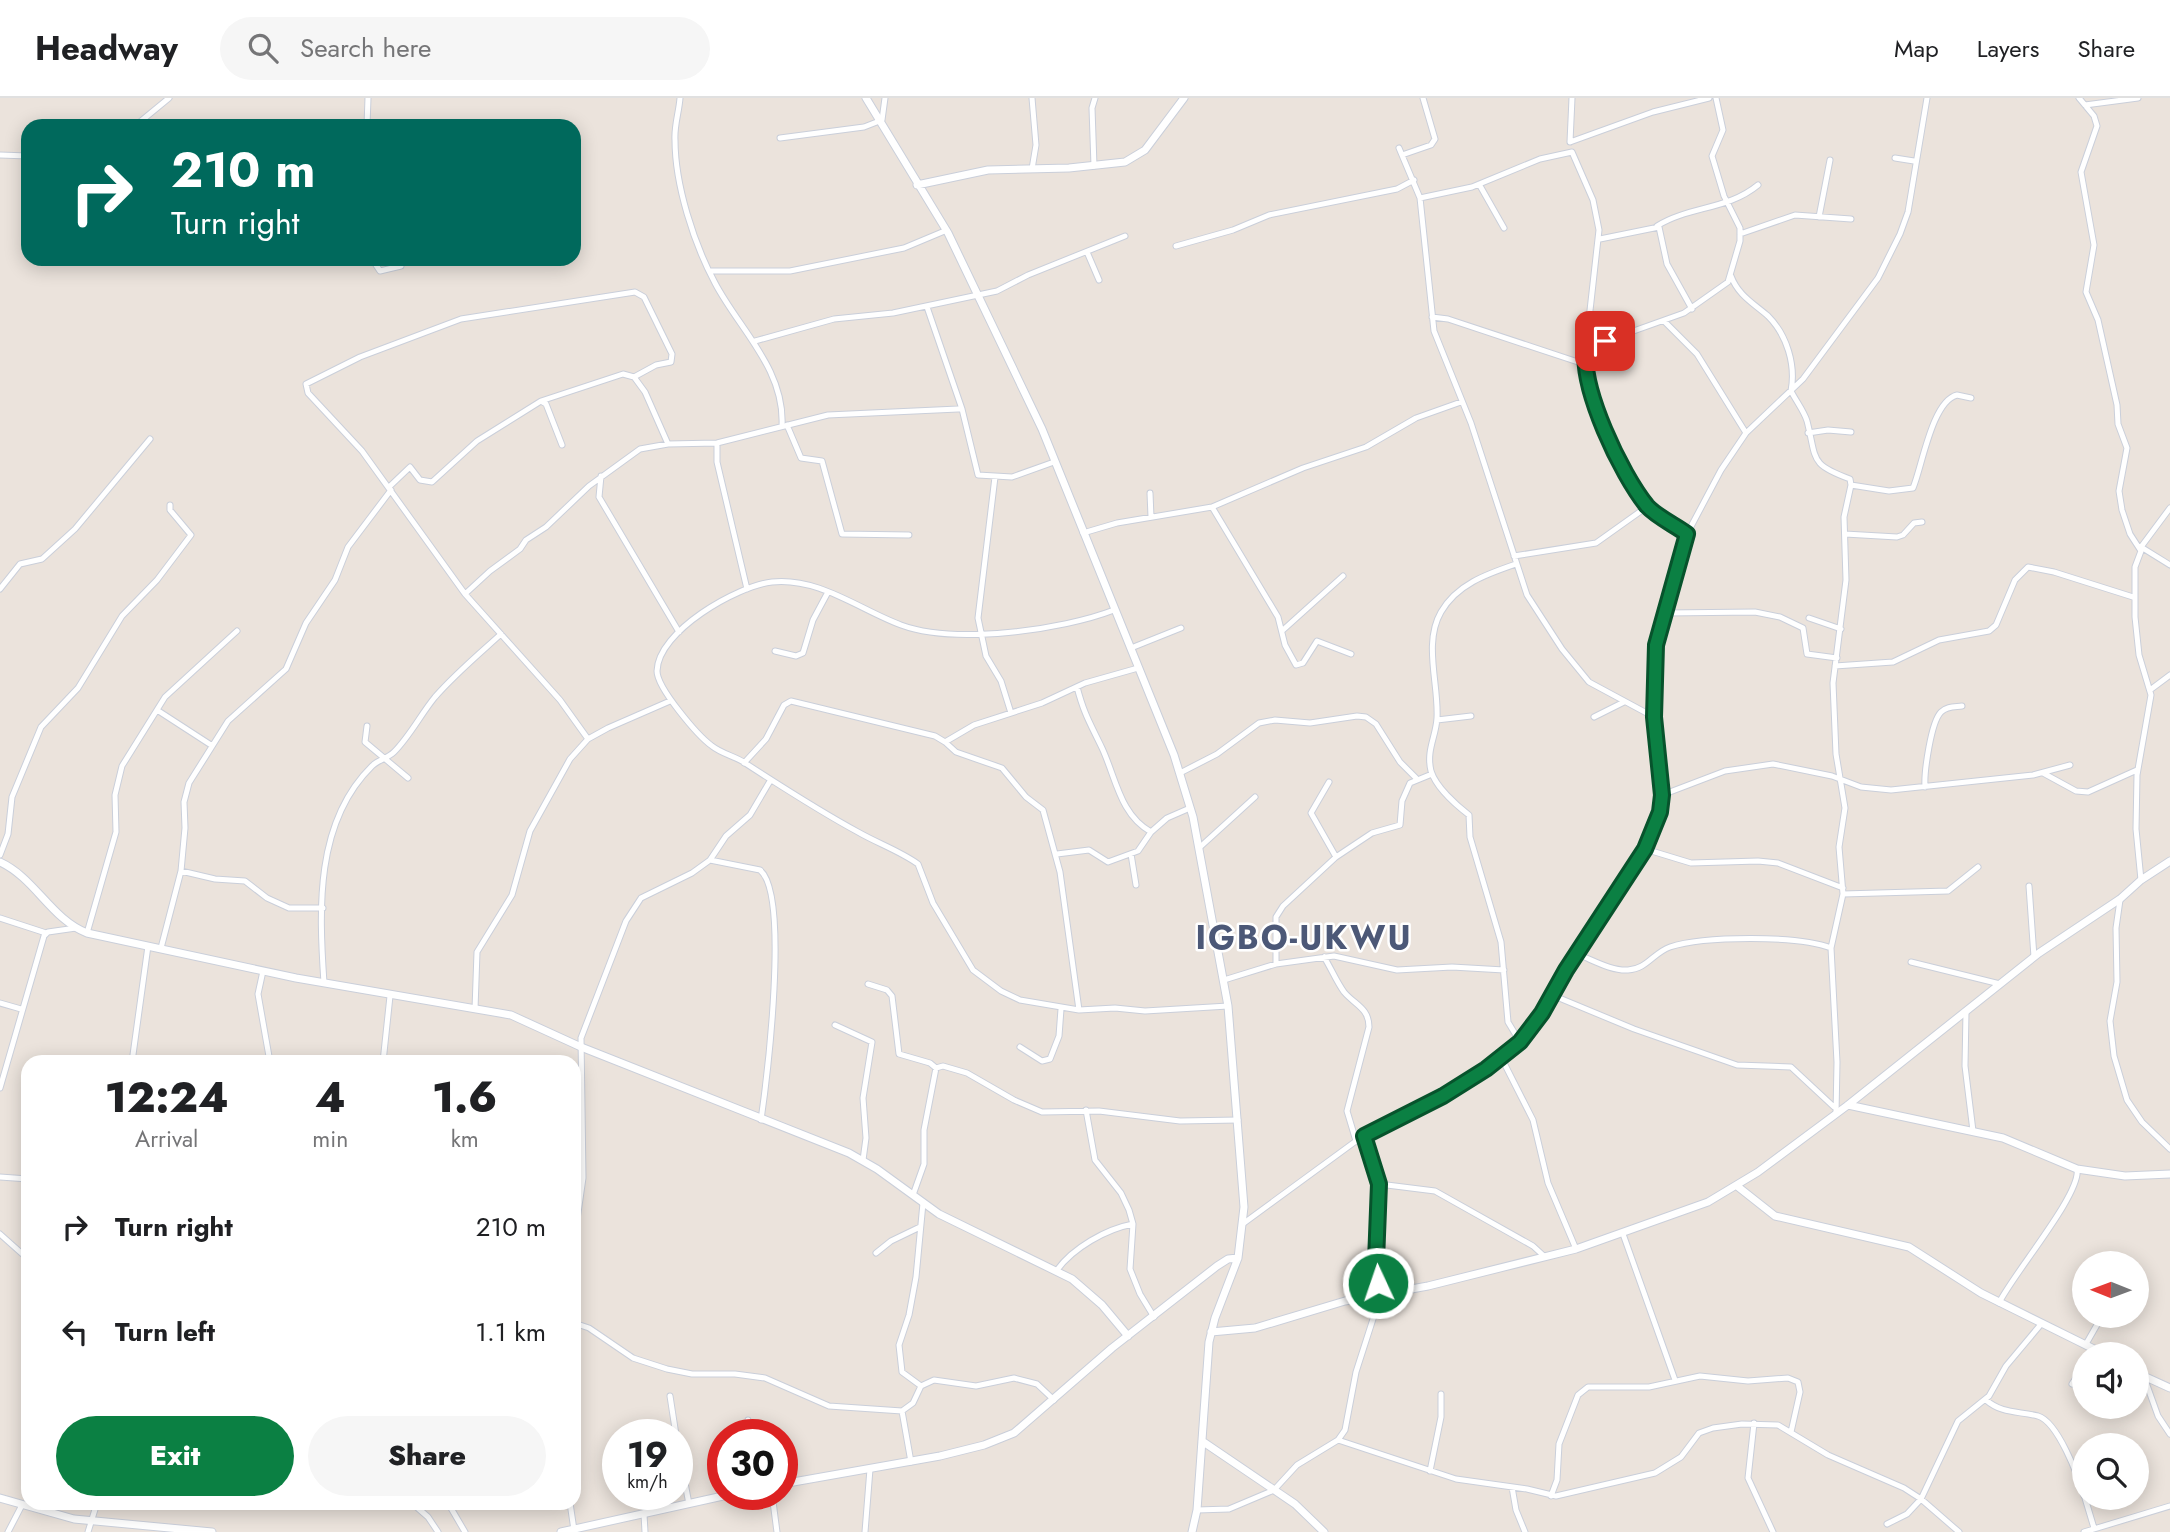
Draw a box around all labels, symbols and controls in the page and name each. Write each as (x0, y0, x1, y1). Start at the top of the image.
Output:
search box (220, 17, 710, 80)
text: Headway (35, 25, 178, 72)
icon: search (244, 29, 282, 67)
text: Search here (300, 29, 431, 67)
text: Map (1894, 31, 1939, 66)
text: Layers (1977, 31, 2039, 66)
text: Share (2077, 31, 2135, 66)
text: 210 m (171, 135, 315, 205)
icon: right (56, 147, 147, 238)
text: Turn right (171, 200, 300, 246)
pin (1575, 311, 1635, 371)
icon: arrive (1586, 322, 1624, 360)
district label: IGBO-UKWU (1195, 914, 1413, 961)
text: 12:24 (105, 1067, 229, 1128)
text: 4 (315, 1067, 346, 1128)
text: 1.6 (432, 1067, 497, 1128)
text: Arrival (135, 1122, 198, 1156)
text: min (312, 1122, 348, 1156)
text: km (451, 1122, 479, 1156)
icon: right (56, 1208, 94, 1246)
text: Turn right (115, 1208, 233, 1246)
text: 210 m (476, 1208, 546, 1246)
position arrow (1341, 1246, 1415, 1320)
north arrow (2072, 1251, 2149, 1328)
map controls (2072, 1251, 2149, 1510)
icon: left (56, 1313, 94, 1351)
text: Turn left (115, 1313, 215, 1351)
text: 1.1 km (475, 1313, 546, 1351)
button: sound (2072, 1342, 2149, 1419)
button: Exit (56, 1416, 294, 1496)
button: Share (308, 1416, 546, 1496)
speed limit sign: 30 (707, 1419, 798, 1510)
text: 19 (627, 1430, 668, 1480)
button: search (2072, 1433, 2149, 1510)
text: km/h (627, 1469, 668, 1495)

